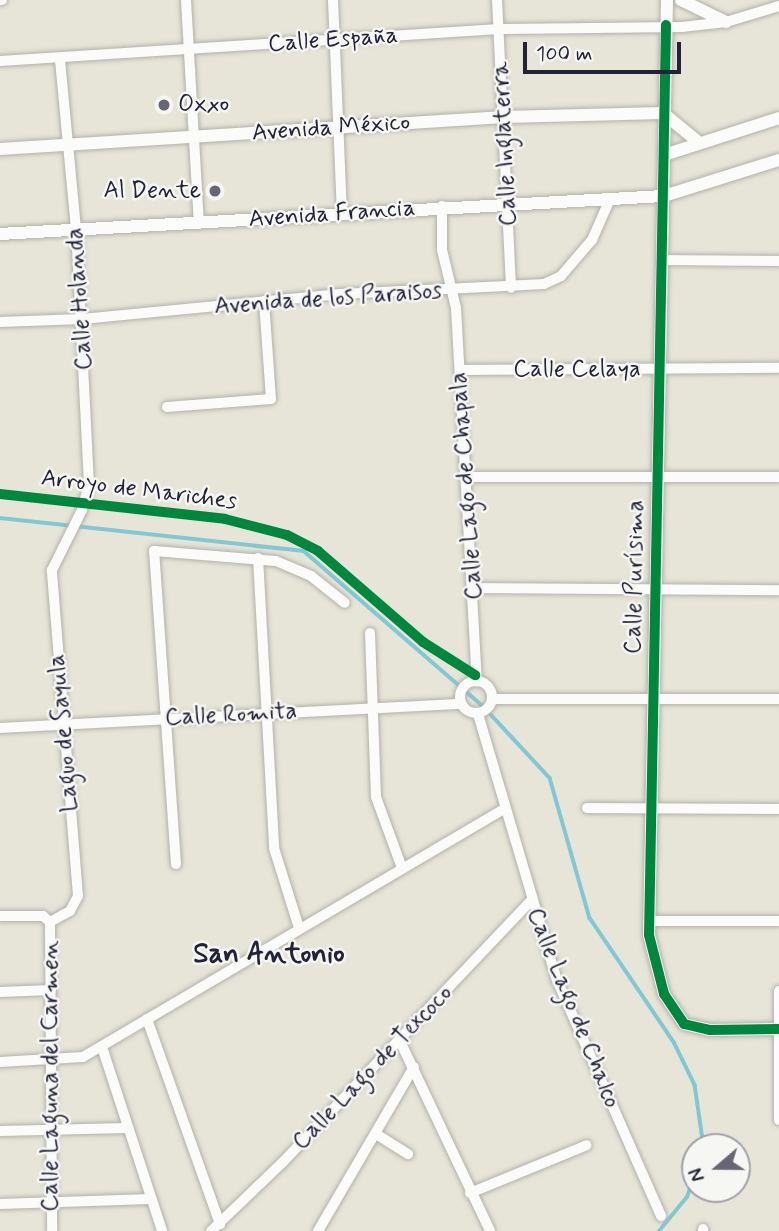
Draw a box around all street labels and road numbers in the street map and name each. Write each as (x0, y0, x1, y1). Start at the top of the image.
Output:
street label: Calle España (268, 21, 398, 59)
street label: Calle Inglaterra (486, 59, 524, 229)
street label: Avenida México (251, 108, 411, 148)
street label: Avenida Francia (246, 194, 418, 234)
street label: Calle Holanda (61, 225, 99, 373)
street label: Avenida de los Paraisos (212, 277, 444, 321)
street label: Calle Celaya (512, 356, 642, 384)
street label: Calle Lago de Chapala (445, 373, 489, 599)
street label: Arroyo de Mariches (39, 464, 239, 516)
street label: Calle Purísima (619, 501, 651, 653)
street label: Laguo de Sayula (43, 653, 85, 813)
street label: Calle Romita (162, 697, 300, 733)
street label: Calle Lago de Chalco (521, 907, 625, 1109)
street label: Calle Laguna del Carmen (37, 942, 65, 1210)
street label: Calle Lago de Texcoco (288, 981, 458, 1155)

